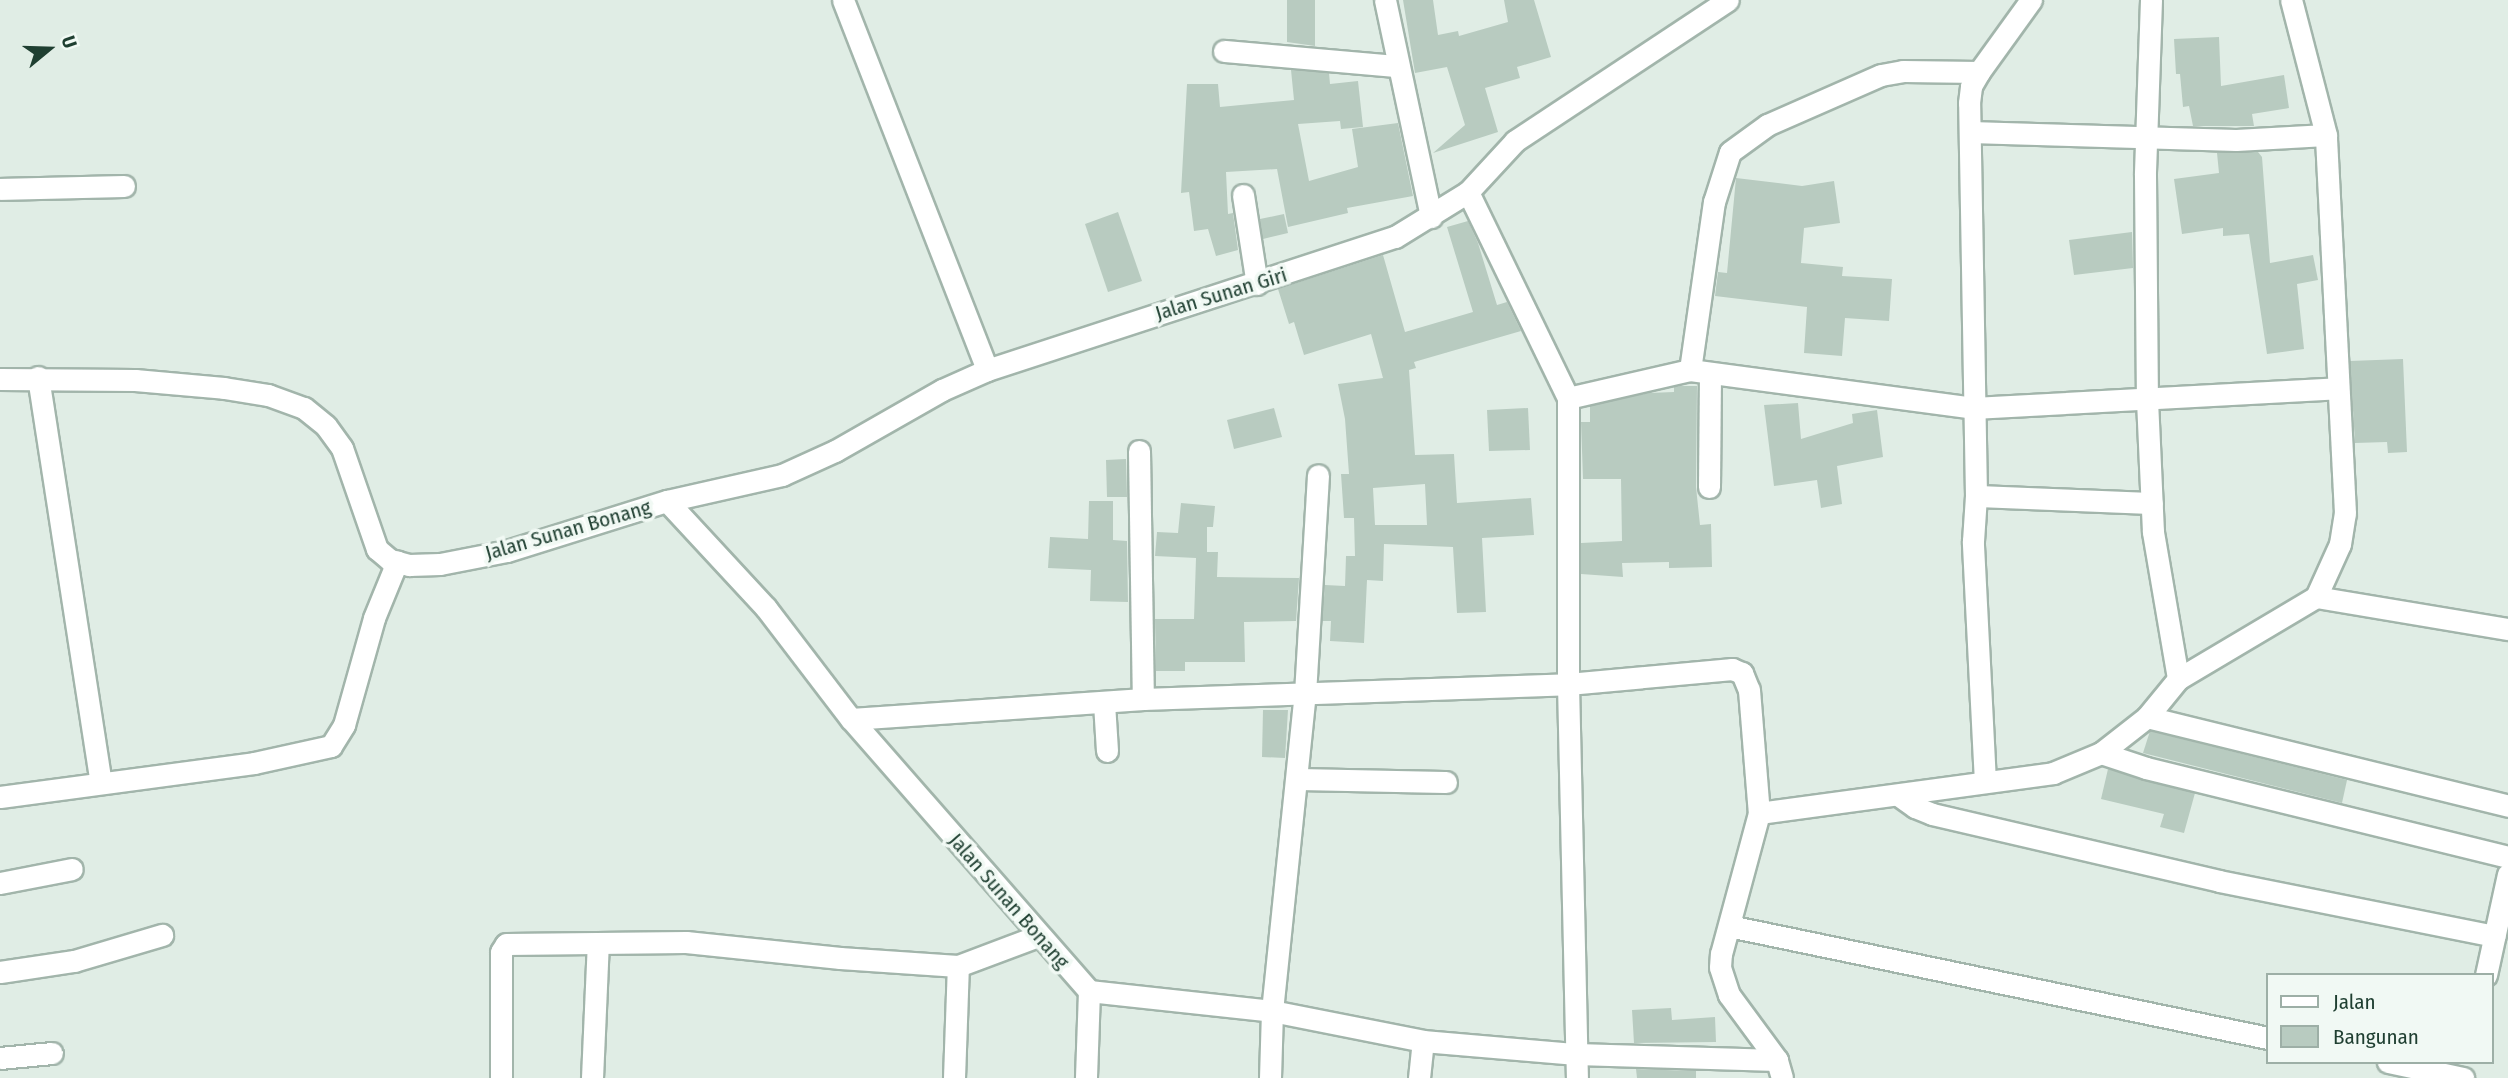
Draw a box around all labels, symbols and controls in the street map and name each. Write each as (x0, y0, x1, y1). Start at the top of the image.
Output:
north arrow (14, 14, 84, 84)
text: U (57, 33, 82, 51)
street label: Jalan Sunan Giri (1152, 262, 1290, 326)
street label: Jalan Sunan Bonang (482, 494, 654, 566)
street label: Jalan Sunan Bonang (943, 828, 1075, 974)
legend (2266, 973, 2494, 1064)
text: Jalan (2333, 989, 2376, 1015)
text: Bangunan (2333, 1024, 2419, 1050)

